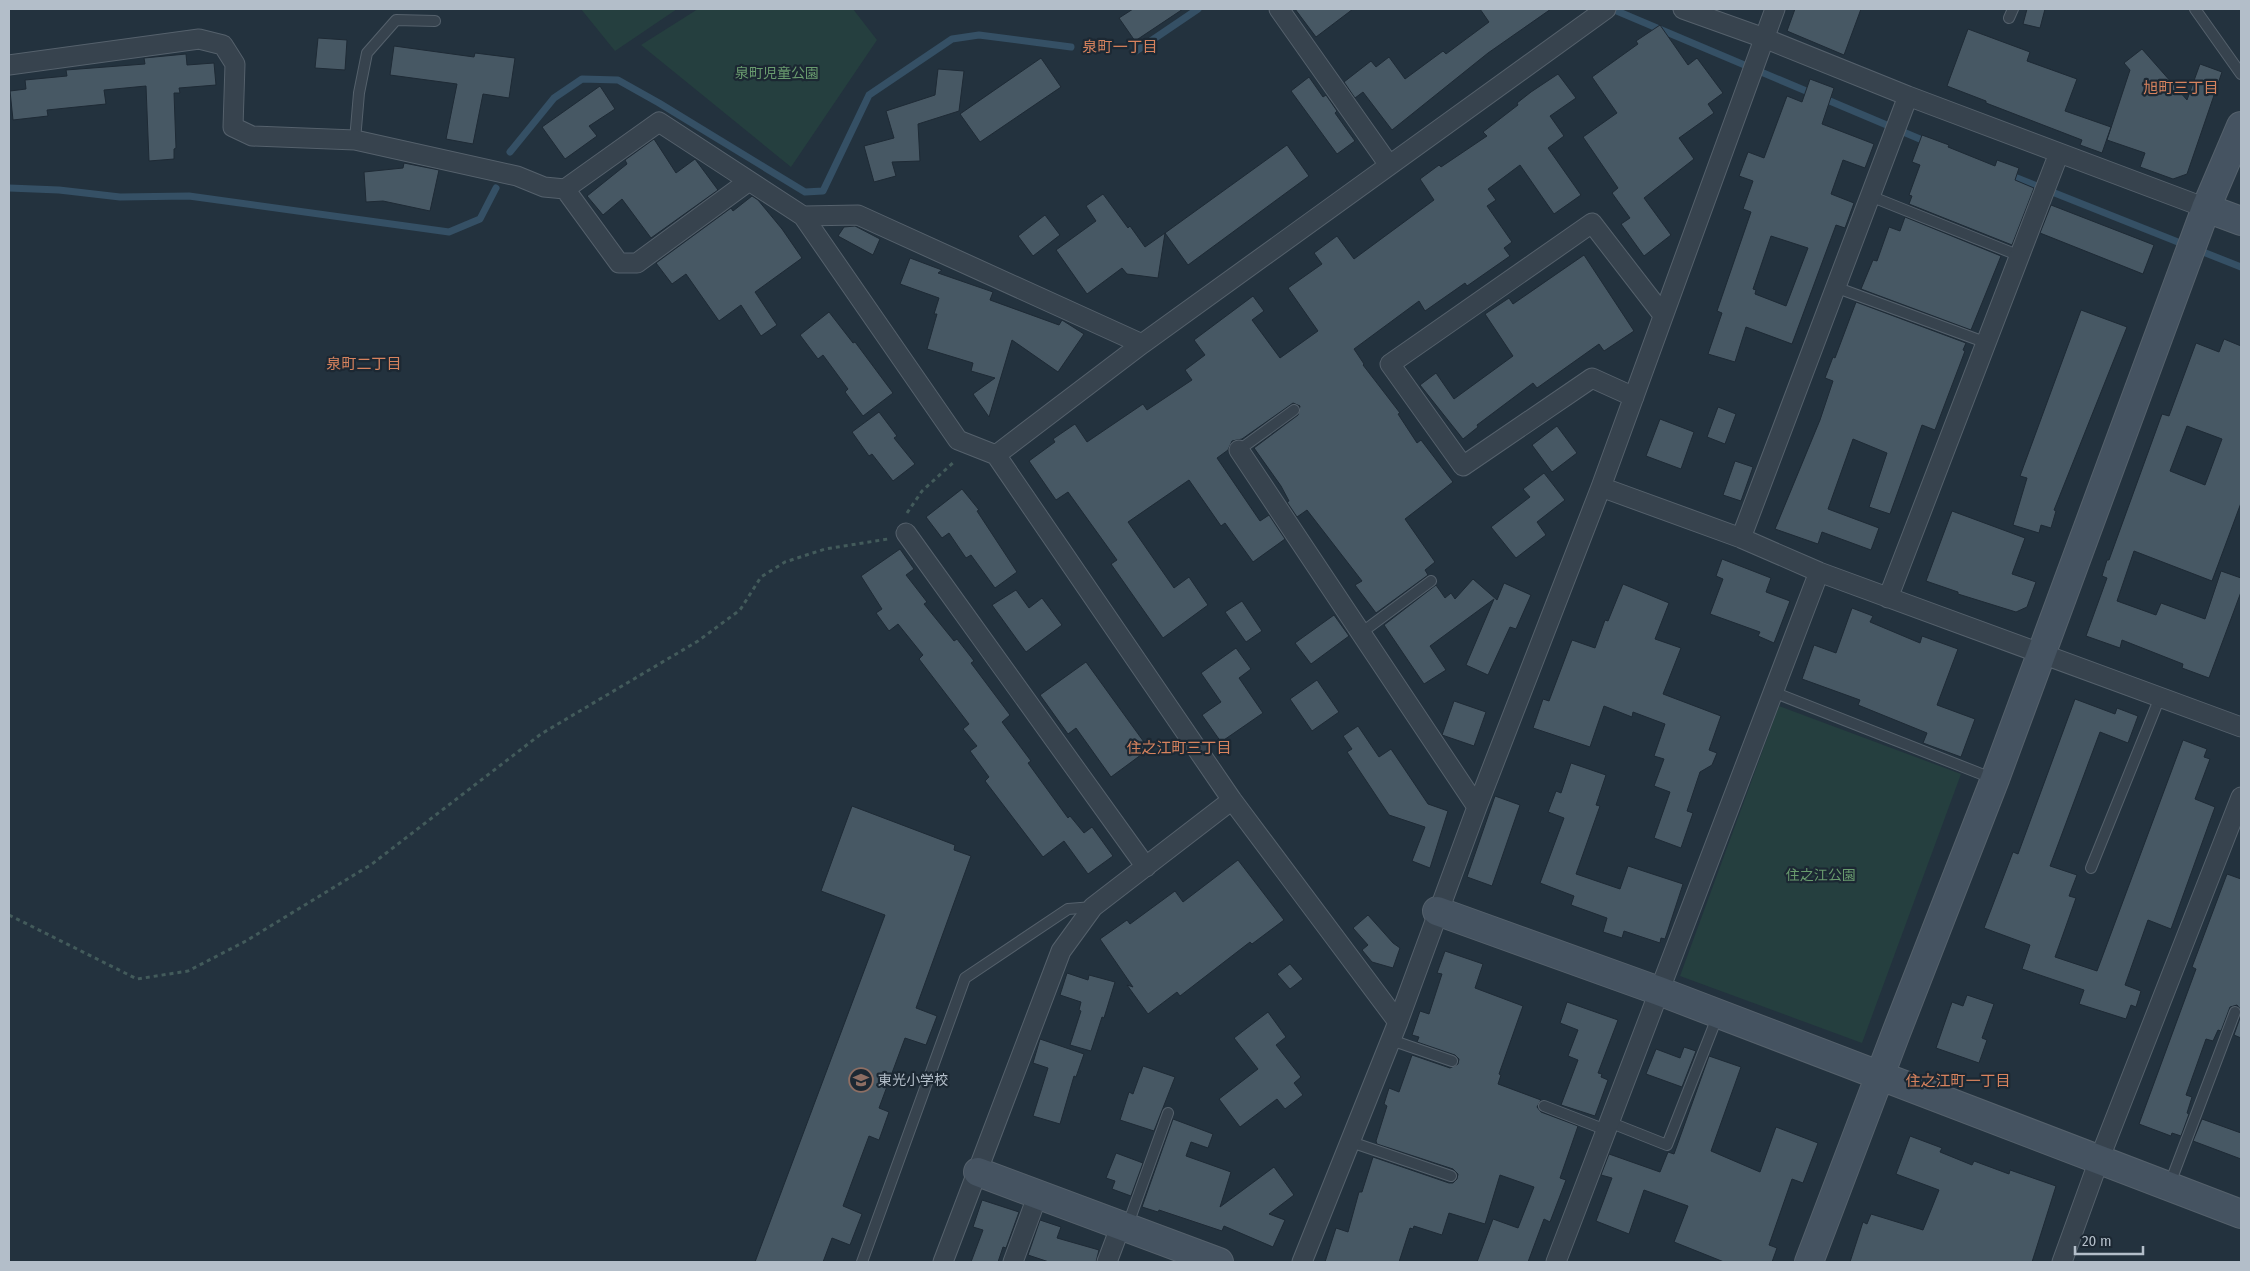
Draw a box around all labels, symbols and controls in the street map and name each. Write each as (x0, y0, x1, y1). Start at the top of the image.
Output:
district label: 泉町一丁目 (1082, 38, 1158, 56)
park label: 泉町児童公園 (735, 65, 819, 82)
district label: 旭町三丁目 (2143, 79, 2219, 97)
district label: 泉町二丁目 (326, 355, 402, 373)
district label: 住之江町三丁目 (1126, 739, 1232, 757)
park label: 住之江公園 (1786, 867, 1856, 884)
school or university icon: 東光小学校 (848, 1067, 874, 1093)
place label: 東光小学校 (878, 1072, 948, 1089)
district label: 住之江町一丁目 (1905, 1072, 2011, 1090)
scale bar (2075, 1224, 2142, 1256)
text: 20 m (2082, 1232, 2112, 1250)

